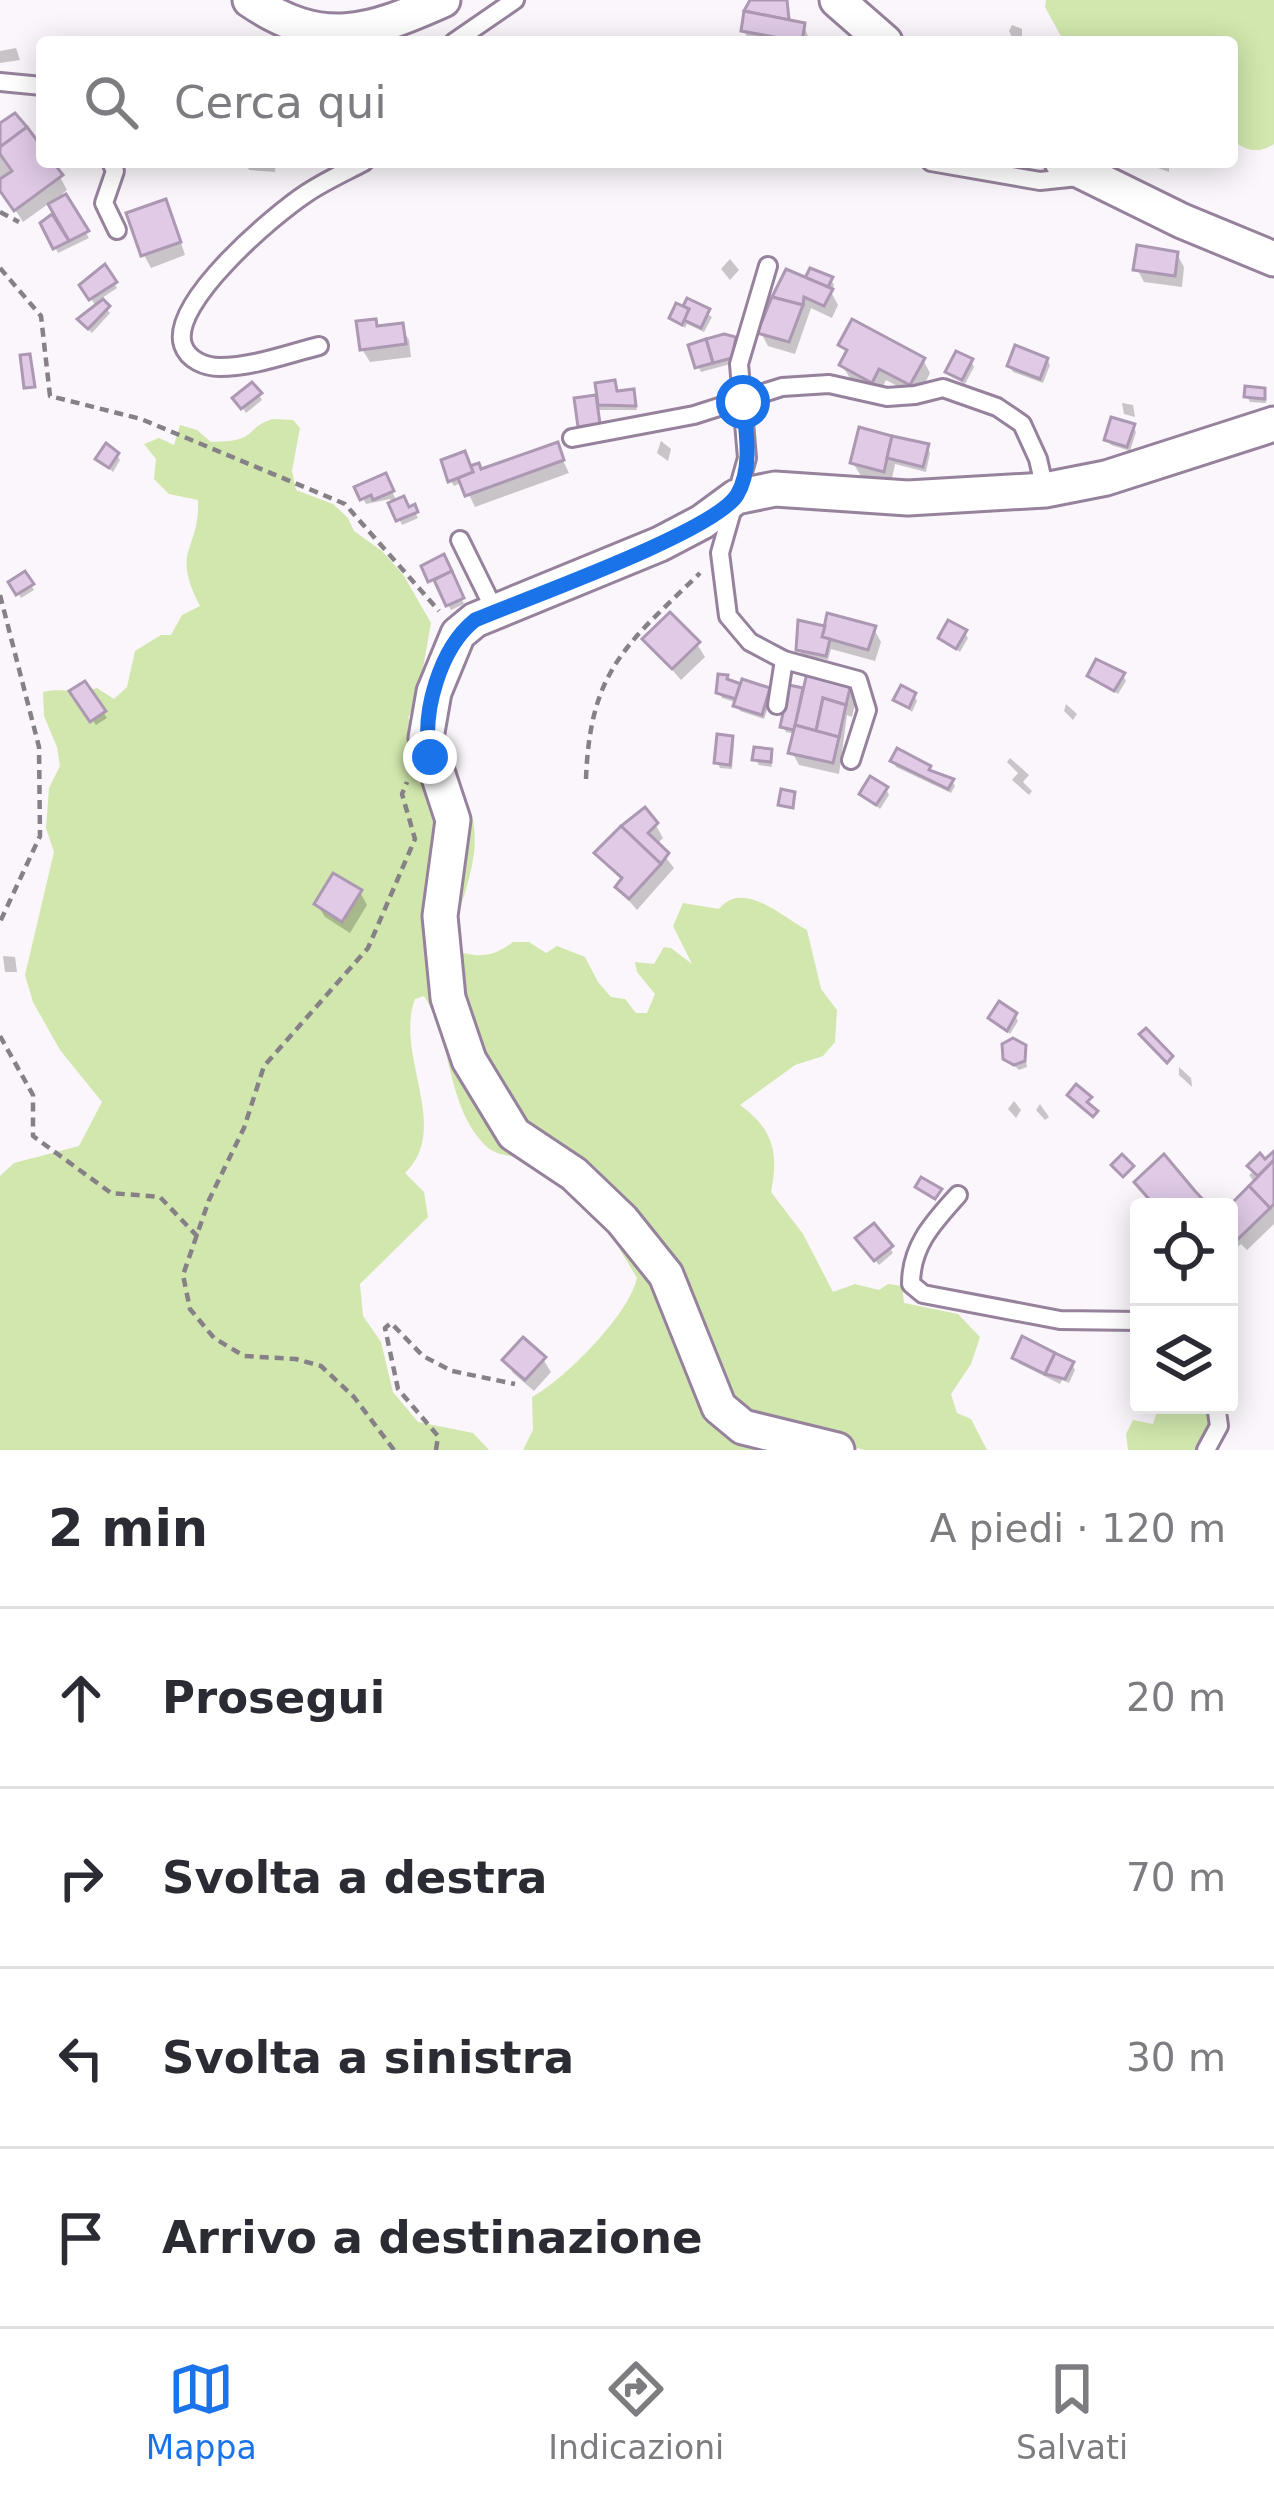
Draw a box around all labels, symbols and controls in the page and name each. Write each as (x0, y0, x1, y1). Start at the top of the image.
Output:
search box (36, 36, 1238, 168)
icon: search (78, 69, 144, 135)
text: Cerca qui (174, 76, 387, 129)
route start (716, 375, 770, 429)
route end (403, 730, 457, 784)
map controls (1130, 1198, 1238, 1414)
button: locate (1130, 1198, 1238, 1306)
button: layers (1130, 1306, 1238, 1414)
text: 2 min (48, 1499, 208, 1558)
text: A piedi · 120 m (930, 1506, 1226, 1551)
icon: ahead (48, 1665, 114, 1731)
text: Prosegui (162, 1671, 385, 1724)
text: 20 m (1126, 1675, 1226, 1720)
icon: right (48, 1845, 114, 1911)
text: Svolta a destra (162, 1851, 547, 1904)
text: 70 m (1126, 1855, 1226, 1900)
icon: left (48, 2025, 114, 2091)
text: Svolta a sinistra (162, 2031, 574, 2084)
text: 30 m (1126, 2035, 1226, 2080)
icon: arrive (48, 2205, 114, 2271)
text: Arrivo a destinazione (162, 2211, 703, 2264)
tab: Mappa (146, 2356, 257, 2467)
tab: Indicazioni (548, 2356, 724, 2467)
tab: Salvati (1016, 2356, 1128, 2467)

